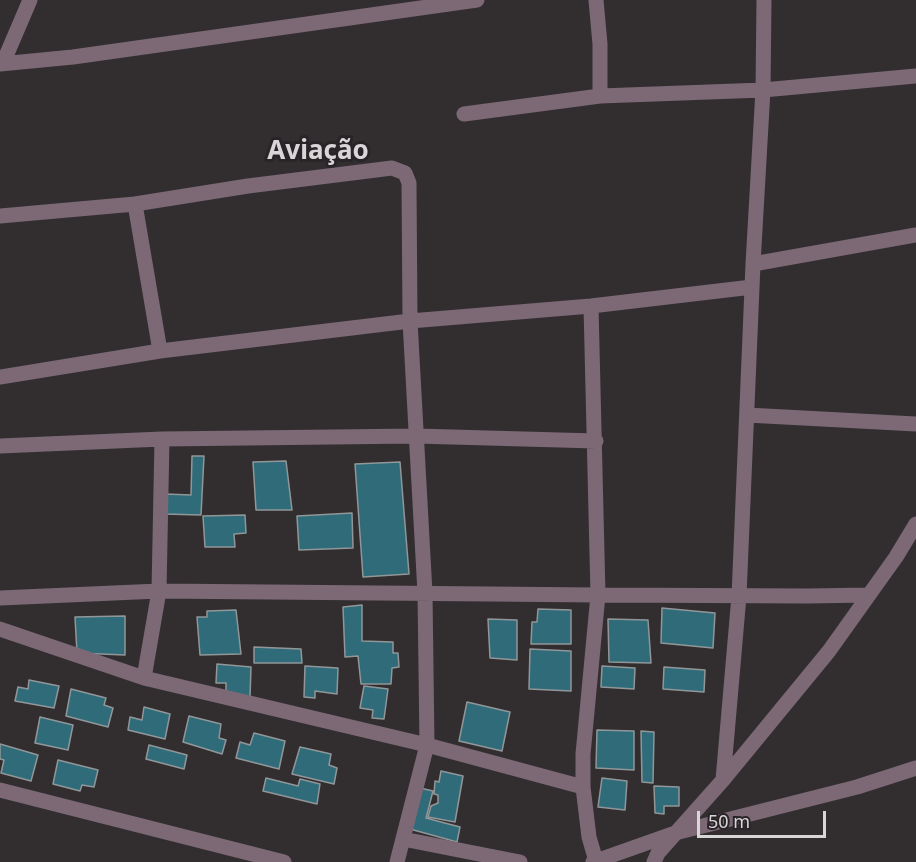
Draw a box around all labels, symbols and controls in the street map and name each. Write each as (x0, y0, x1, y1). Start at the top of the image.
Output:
district label: Aviação (267, 136, 369, 168)
scale bar (700, 799, 829, 837)
text: 50 m (708, 809, 750, 833)

